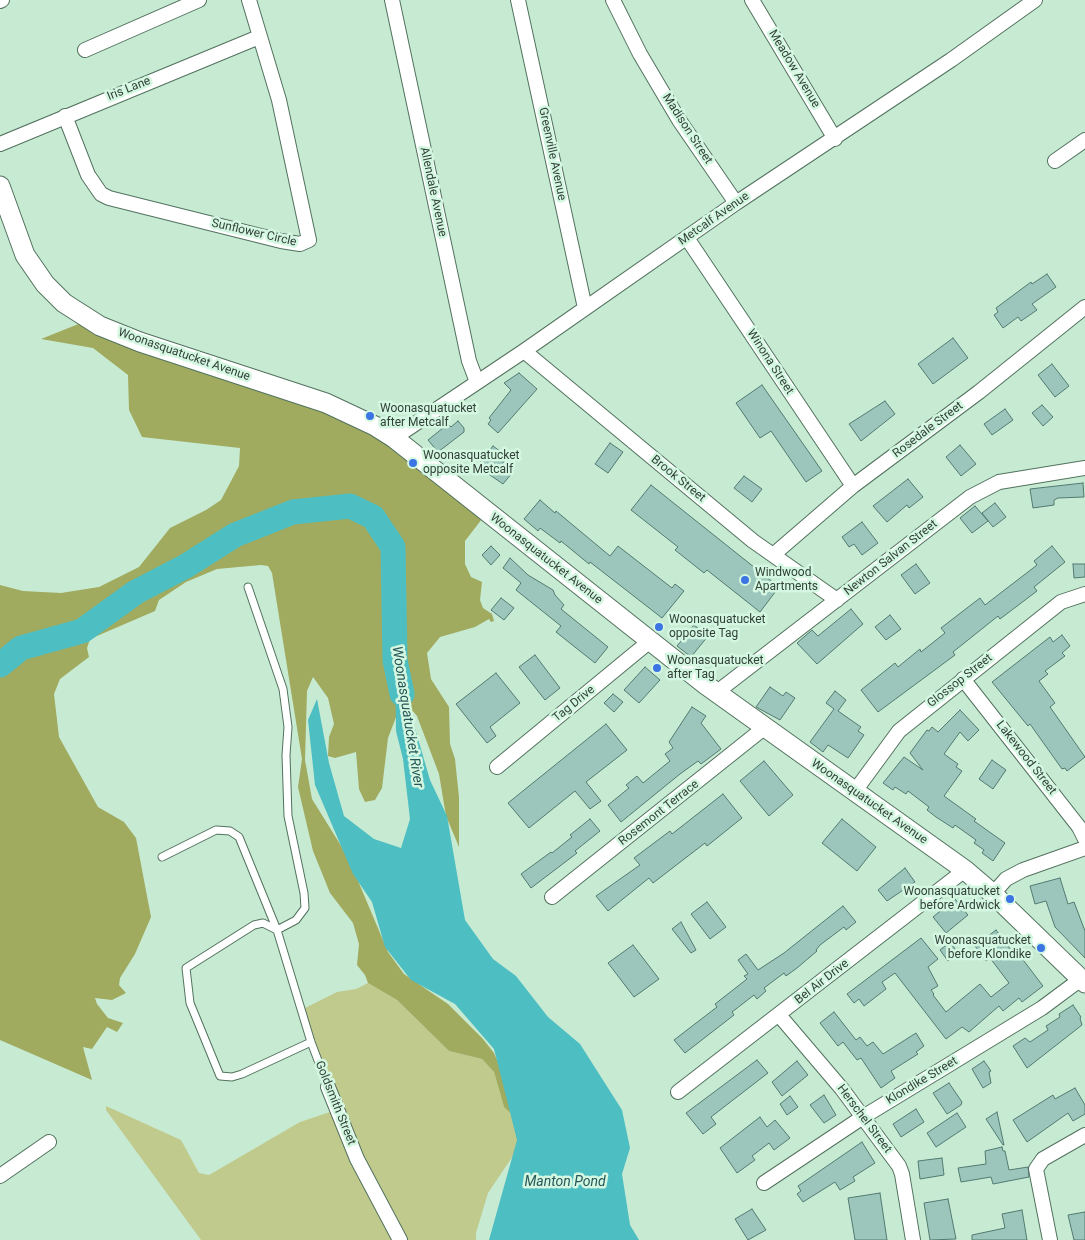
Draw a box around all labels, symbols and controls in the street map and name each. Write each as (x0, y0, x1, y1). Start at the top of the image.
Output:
street label: Meadow Avenue (765, 27, 823, 111)
street label: Iris Lane (105, 74, 153, 104)
street label: Madison Street (659, 91, 715, 167)
street label: Greenville Avenue (535, 106, 569, 202)
street label: Allendale Avenue (416, 146, 450, 238)
street label: Metcalf Avenue (676, 189, 752, 249)
street label: Sunflower Circle (210, 216, 298, 250)
street label: Woonasquatucket Avenue (116, 326, 252, 384)
street label: Winona Street (744, 327, 796, 397)
street label: Rosedale Street (890, 399, 966, 461)
place label: Woonasquatucket after Metcalf (380, 402, 477, 430)
marker: Woonasquatucket after Metcalf (364, 410, 376, 422)
place label: Woonasquatucket opposite Metcalf (423, 449, 520, 477)
street label: Brook Street (648, 453, 708, 505)
marker: Woonasquatucket opposite Metcalf (407, 457, 419, 469)
street label: Woonasquatucket Avenue (487, 511, 605, 607)
street label: Newton Salvan Street (842, 517, 940, 599)
place label: Windwood Apartments (755, 566, 818, 594)
marker: Windwood Apartments (739, 574, 751, 586)
place label: Woonasquatucket opposite Tag (669, 613, 766, 641)
marker: Woonasquatucket opposite Tag (653, 621, 665, 633)
water label: Woonasquatucket River (388, 645, 426, 789)
street label: Glossop Street (925, 651, 995, 711)
place label: Woonasquatucket after Tag (667, 654, 764, 682)
marker: Woonasquatucket after Tag (651, 662, 663, 674)
street label: Tag Drive (550, 683, 598, 725)
street label: Lakewood Street (993, 718, 1059, 798)
street label: Woonasquatucket Avenue (808, 756, 930, 848)
street label: Rosemont Terrace (616, 777, 702, 849)
place label: Woonasquatucket before Ardwick (903, 885, 1000, 913)
marker: Woonasquatucket before Ardwick (1004, 893, 1016, 905)
place label: Woonasquatucket before Klondike (934, 934, 1031, 962)
marker: Woonasquatucket before Klondike (1035, 942, 1047, 954)
street label: Bel Air Drive (792, 956, 852, 1008)
street label: Klondike Street (884, 1054, 960, 1108)
street label: Goldsmith Street (312, 1059, 358, 1147)
street label: Herschel Street (834, 1082, 894, 1156)
water label: Manton Pond (524, 1174, 606, 1190)

